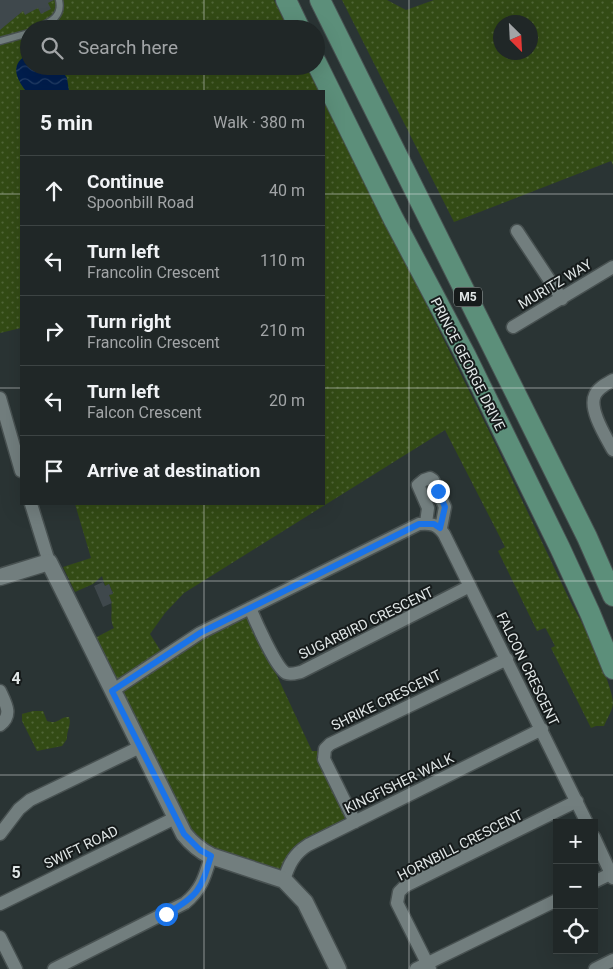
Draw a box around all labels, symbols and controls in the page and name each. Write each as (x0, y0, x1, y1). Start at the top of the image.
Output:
north arrow (493, 15, 538, 60)
search box (20, 20, 325, 75)
icon: search (38, 34, 66, 62)
text: Search here (78, 36, 178, 59)
text: 5 min (40, 111, 93, 135)
text: Walk · 380 m (213, 113, 305, 132)
text: Continue (87, 170, 164, 193)
icon: ahead (40, 177, 68, 205)
text: 40 m (269, 181, 305, 200)
text: Spoonbill Road (87, 193, 194, 212)
text: Turn left (87, 240, 160, 263)
icon: left (40, 247, 68, 275)
text: 110 m (260, 251, 305, 270)
street label: MURITZ WAY (515, 256, 595, 312)
text: Francolin Crescent (87, 263, 220, 282)
road number: M5 (454, 288, 482, 306)
street label: PRINCE GEORGE DRIVE (428, 295, 509, 433)
text: Turn right (87, 310, 171, 333)
icon: right (40, 317, 68, 345)
text: 210 m (260, 321, 305, 340)
text: Francolin Crescent (87, 333, 220, 352)
text: Turn left (87, 380, 160, 403)
icon: left (40, 387, 68, 415)
text: 20 m (269, 391, 305, 410)
text: Falcon Crescent (87, 403, 202, 422)
icon: arrive (40, 457, 68, 485)
text: Arrive at destination (87, 459, 260, 482)
route end (427, 480, 450, 503)
street label: SUGARBIRD CRESCENT (296, 583, 436, 663)
street label: FALCON CRESCENT (494, 610, 563, 729)
street label: SHRIKE CRESCENT (328, 666, 444, 734)
text: 4 (11, 669, 21, 688)
street label: KINGFISHER WALK (342, 750, 456, 816)
street label: HORNBILL CRESCENT (395, 806, 526, 884)
map controls (553, 819, 598, 954)
button: + (553, 819, 598, 864)
street label: SWIFT ROAD (41, 822, 121, 872)
text: 5 (11, 863, 21, 882)
button: − (553, 864, 598, 909)
route start (155, 903, 178, 926)
button: locate (553, 909, 598, 954)

